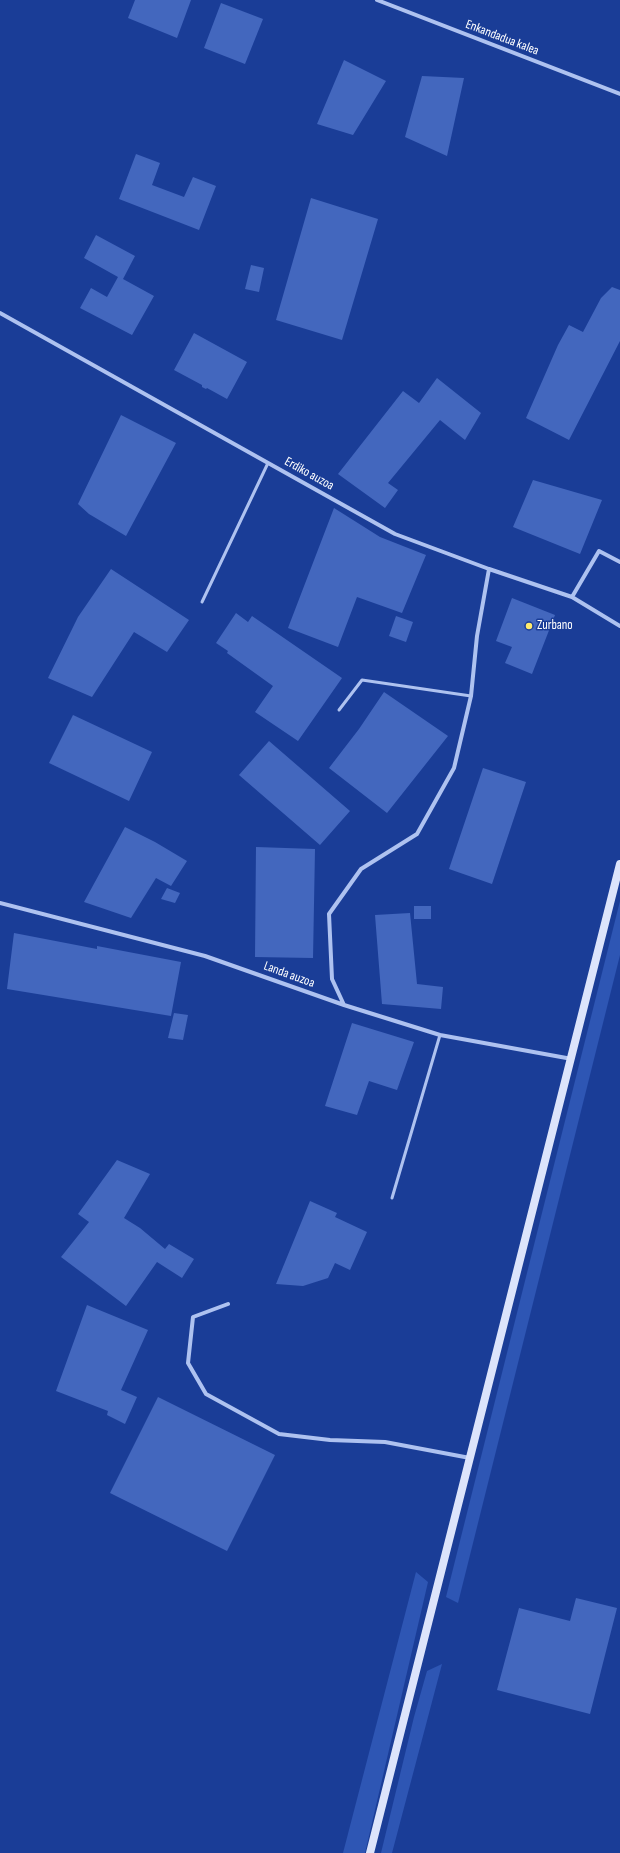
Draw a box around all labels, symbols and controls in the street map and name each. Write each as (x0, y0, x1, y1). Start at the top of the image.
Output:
street label: Enkandadua kalea (463, 17, 541, 59)
street label: Erdiko auzoa (281, 454, 337, 494)
place label: Zurbano (537, 618, 573, 634)
marker: Zurbano (524, 621, 534, 631)
street label: Landa auzoa (261, 959, 317, 991)

